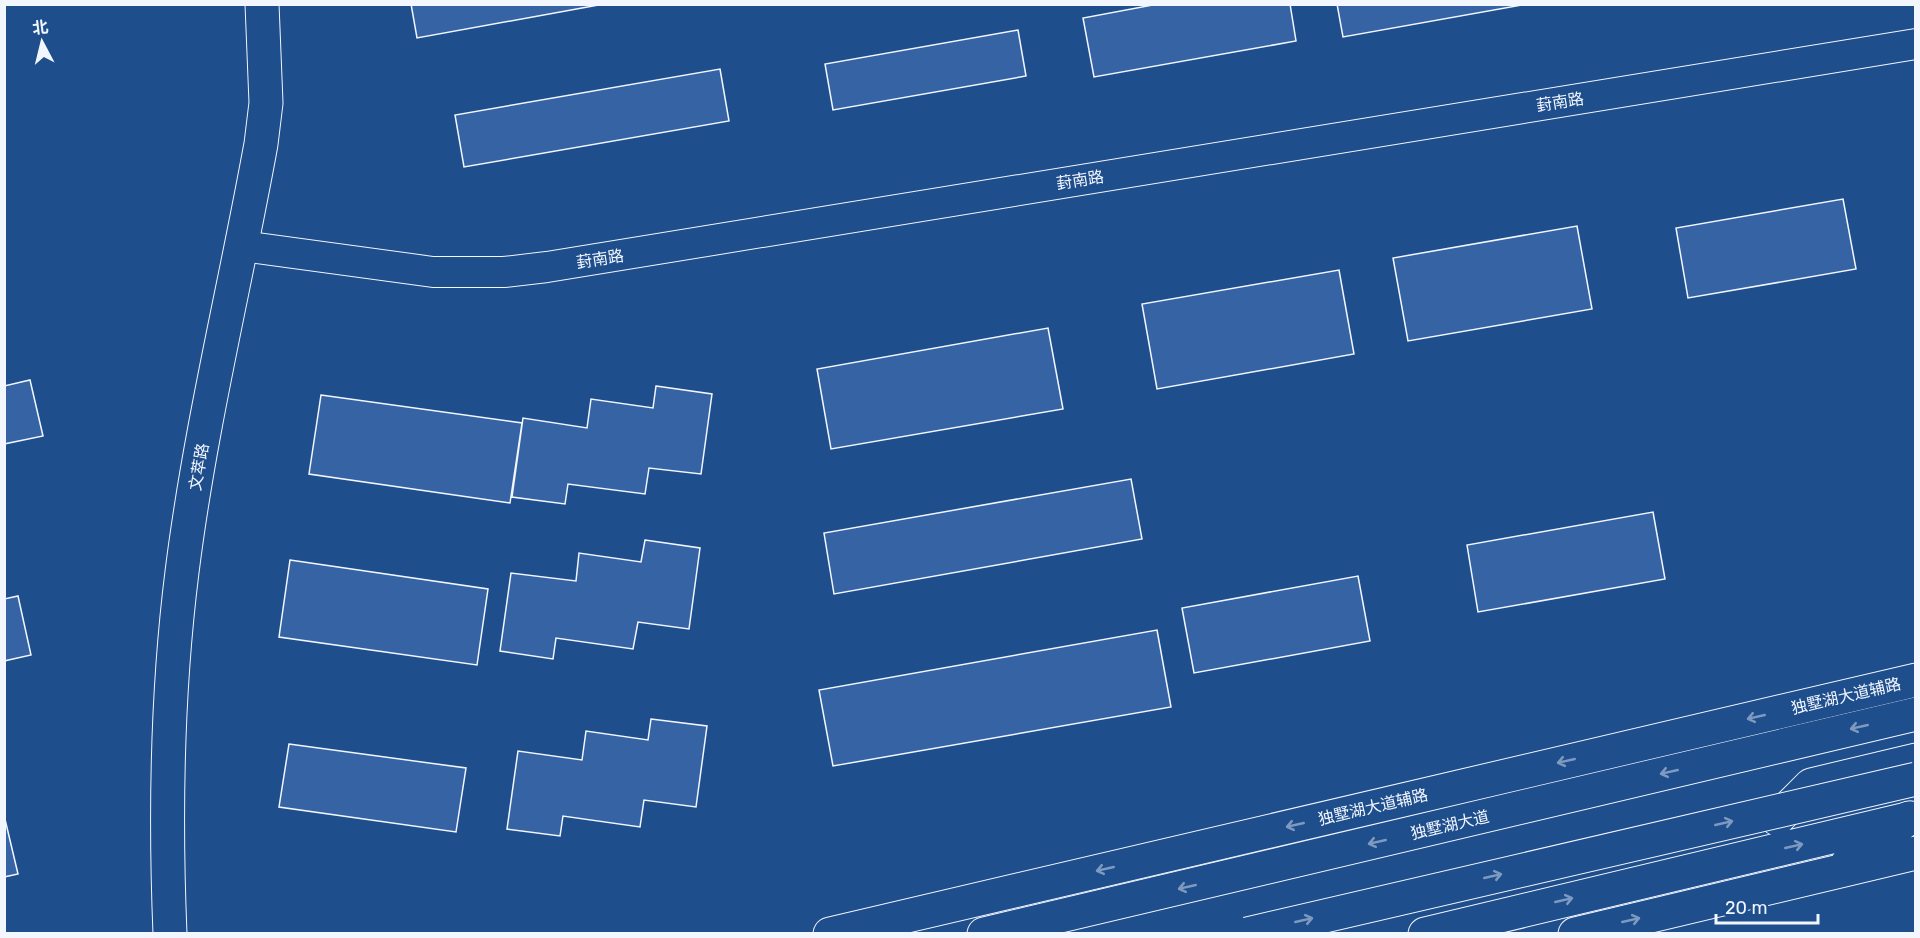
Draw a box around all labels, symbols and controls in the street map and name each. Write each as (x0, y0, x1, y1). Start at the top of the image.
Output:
north arrow (12, 12, 72, 72)
text: 北 (31, 17, 49, 38)
street label: 葑南路 (1535, 89, 1585, 115)
street label: 葑南路 (1055, 167, 1105, 193)
street label: 葑南路 (575, 246, 625, 272)
street label: 文萃路 (185, 442, 213, 492)
street label: 独墅湖大道辅路 (1789, 674, 1903, 718)
one-way arrow (1747, 712, 1767, 723)
one-way arrow (1849, 722, 1868, 734)
one-way arrow (1557, 756, 1576, 768)
one-way arrow (1660, 767, 1679, 779)
street label: 独墅湖大道辅路 (1316, 785, 1430, 829)
street label: 独墅湖大道 (1409, 807, 1491, 843)
one-way arrow (1714, 817, 1734, 828)
one-way arrow (1286, 820, 1305, 831)
one-way arrow (1368, 836, 1387, 848)
one-way arrow (1784, 839, 1803, 851)
one-way arrow (1096, 864, 1115, 876)
one-way arrow (1484, 870, 1503, 882)
one-way arrow (1178, 881, 1197, 893)
scale bar (1716, 887, 1818, 925)
one-way arrow (1554, 894, 1573, 906)
text: 20 m (1725, 897, 1767, 919)
one-way arrow (1294, 914, 1313, 926)
one-way arrow (1622, 914, 1641, 926)

